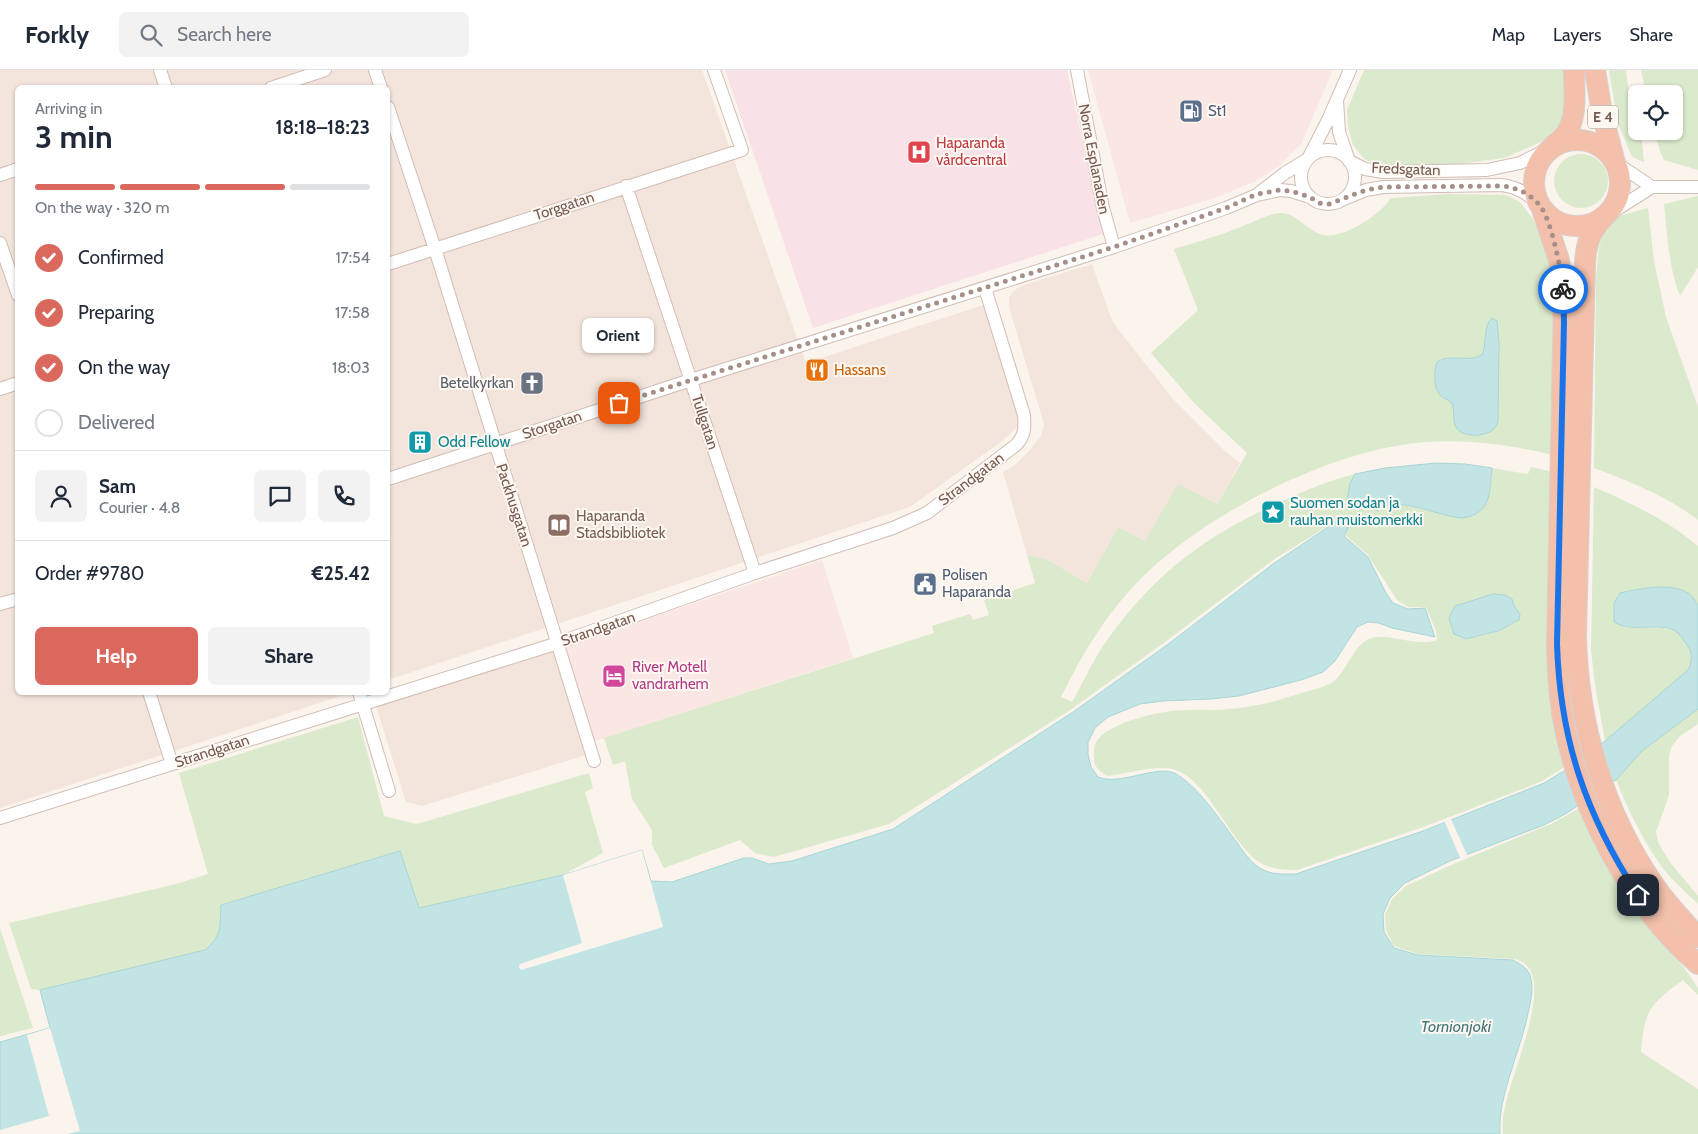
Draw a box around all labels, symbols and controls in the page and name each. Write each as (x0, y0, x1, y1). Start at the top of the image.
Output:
search box (119, 12, 469, 57)
text: Forkly (25, 20, 89, 49)
icon: search (137, 21, 165, 49)
text: Search here (177, 23, 272, 46)
text: Map (1492, 24, 1525, 46)
text: Layers (1553, 24, 1602, 46)
text: Share (1630, 24, 1673, 46)
map controls (1628, 85, 1683, 140)
button: locate (1628, 85, 1683, 140)
fuel station icon: St1 (1178, 98, 1204, 124)
text: Arriving in (35, 99, 102, 118)
street label: Norra Esplanaden (1074, 102, 1114, 216)
place label: St1 (1208, 102, 1226, 120)
road number: E 4 (1588, 106, 1618, 128)
text: 18:18–18:23 (276, 116, 370, 139)
text: 3 min (35, 117, 113, 156)
place label: Haparanda vårdcentral (936, 134, 1007, 169)
hospital icon: Haparanda vårdcentral (906, 139, 932, 165)
street label: Fredsgatan (1371, 159, 1441, 179)
street label: Torggatan (532, 188, 596, 224)
text: On the way · 320 m (35, 198, 169, 217)
icon: check (35, 244, 63, 272)
text: Confirmed (78, 246, 164, 269)
text: 17:54 (336, 248, 370, 267)
courier (1538, 264, 1588, 314)
icon: bike (1549, 275, 1577, 303)
icon: check (35, 299, 63, 327)
text: Preparing (78, 301, 154, 324)
text: 17:58 (335, 303, 370, 322)
callout: Orient (583, 318, 655, 353)
text: Orient (596, 326, 640, 345)
icon: check (35, 354, 63, 382)
text: On the way (78, 356, 170, 379)
restaurant icon: Hassans (804, 357, 830, 383)
text: 18:03 (332, 358, 370, 377)
place label: Hassans (834, 361, 886, 379)
church icon: Betelkyrkan (519, 370, 545, 396)
place label: Betelkyrkan (440, 374, 514, 392)
pin (598, 382, 640, 424)
icon: bag (605, 389, 633, 417)
street label: Tullgatan (688, 392, 722, 452)
street label: Storgatan (520, 407, 584, 443)
text: Delivered (78, 411, 155, 434)
building icon: Odd Fellow (407, 429, 433, 455)
place label: Odd Fellow (438, 433, 511, 451)
street label: Strandgatan (935, 449, 1007, 509)
street label: Packhusgatan (492, 461, 536, 549)
button: person (35, 470, 87, 522)
button: chat (254, 470, 306, 522)
button: phone (318, 470, 370, 522)
text: Sam (99, 475, 136, 498)
place label: Suomen sodan ja rauhan muistomerkki (1290, 494, 1423, 529)
text: Courier · 4.8 (99, 498, 181, 517)
place icon: Suomen sodan ja rauhan muistomerkki (1260, 499, 1286, 525)
place label: Haparanda Stadsbibliotek (576, 507, 666, 542)
library icon: Haparanda Stadsbibliotek (546, 512, 572, 538)
text: Order #9780 (35, 562, 144, 585)
text: €25.42 (311, 562, 370, 585)
place label: Polisen Haparanda (942, 566, 1012, 601)
public building icon: Polisen Haparanda (912, 571, 938, 597)
street label: Strandgatan (559, 608, 637, 650)
button: Help (35, 627, 198, 685)
button: Share (208, 627, 370, 685)
place label: River Motell vandrarhem (632, 658, 709, 693)
hotel icon: River Motell vandrarhem (601, 663, 627, 689)
street label: Strandgatan (172, 730, 252, 772)
pin (1617, 874, 1659, 916)
icon: home (1624, 881, 1652, 909)
water label: Tornionjoki (1421, 1017, 1492, 1036)

